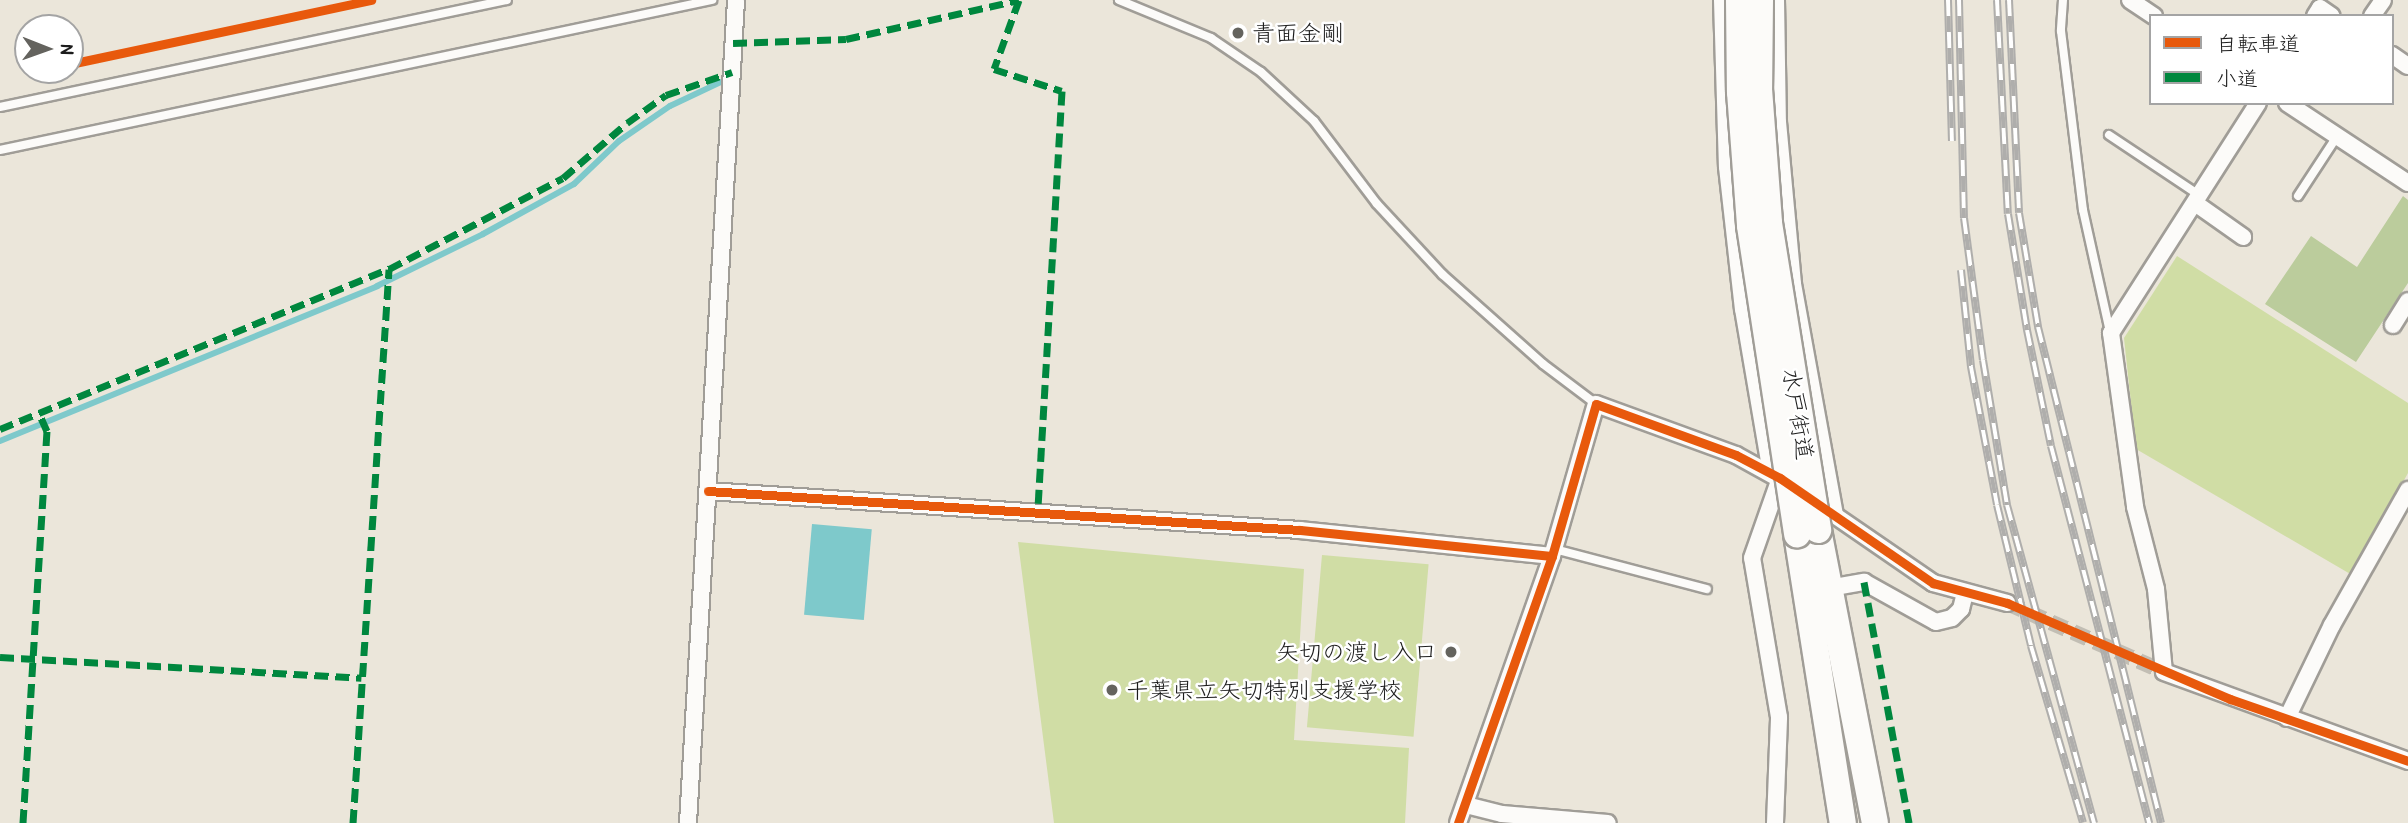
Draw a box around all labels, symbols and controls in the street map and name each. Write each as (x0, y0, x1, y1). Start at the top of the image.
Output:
north arrow (14, 14, 84, 84)
legend (2149, 14, 2394, 105)
place label: 青面金剛 (1252, 19, 1344, 47)
marker: 青面金剛 (1230, 25, 1246, 41)
text: 自転車道 (2216, 29, 2300, 58)
text: N (55, 44, 81, 55)
text: 小道 (2216, 64, 2258, 93)
street label: 水戸街道 (1777, 366, 1819, 462)
place label: 矢切の渡し入口 (1276, 638, 1437, 666)
marker: 矢切の渡し入口 (1443, 644, 1459, 660)
place label: 千葉県立矢切特別支援学校 (1126, 676, 1402, 704)
marker: 千葉県立矢切特別支援学校 (1104, 682, 1120, 698)

